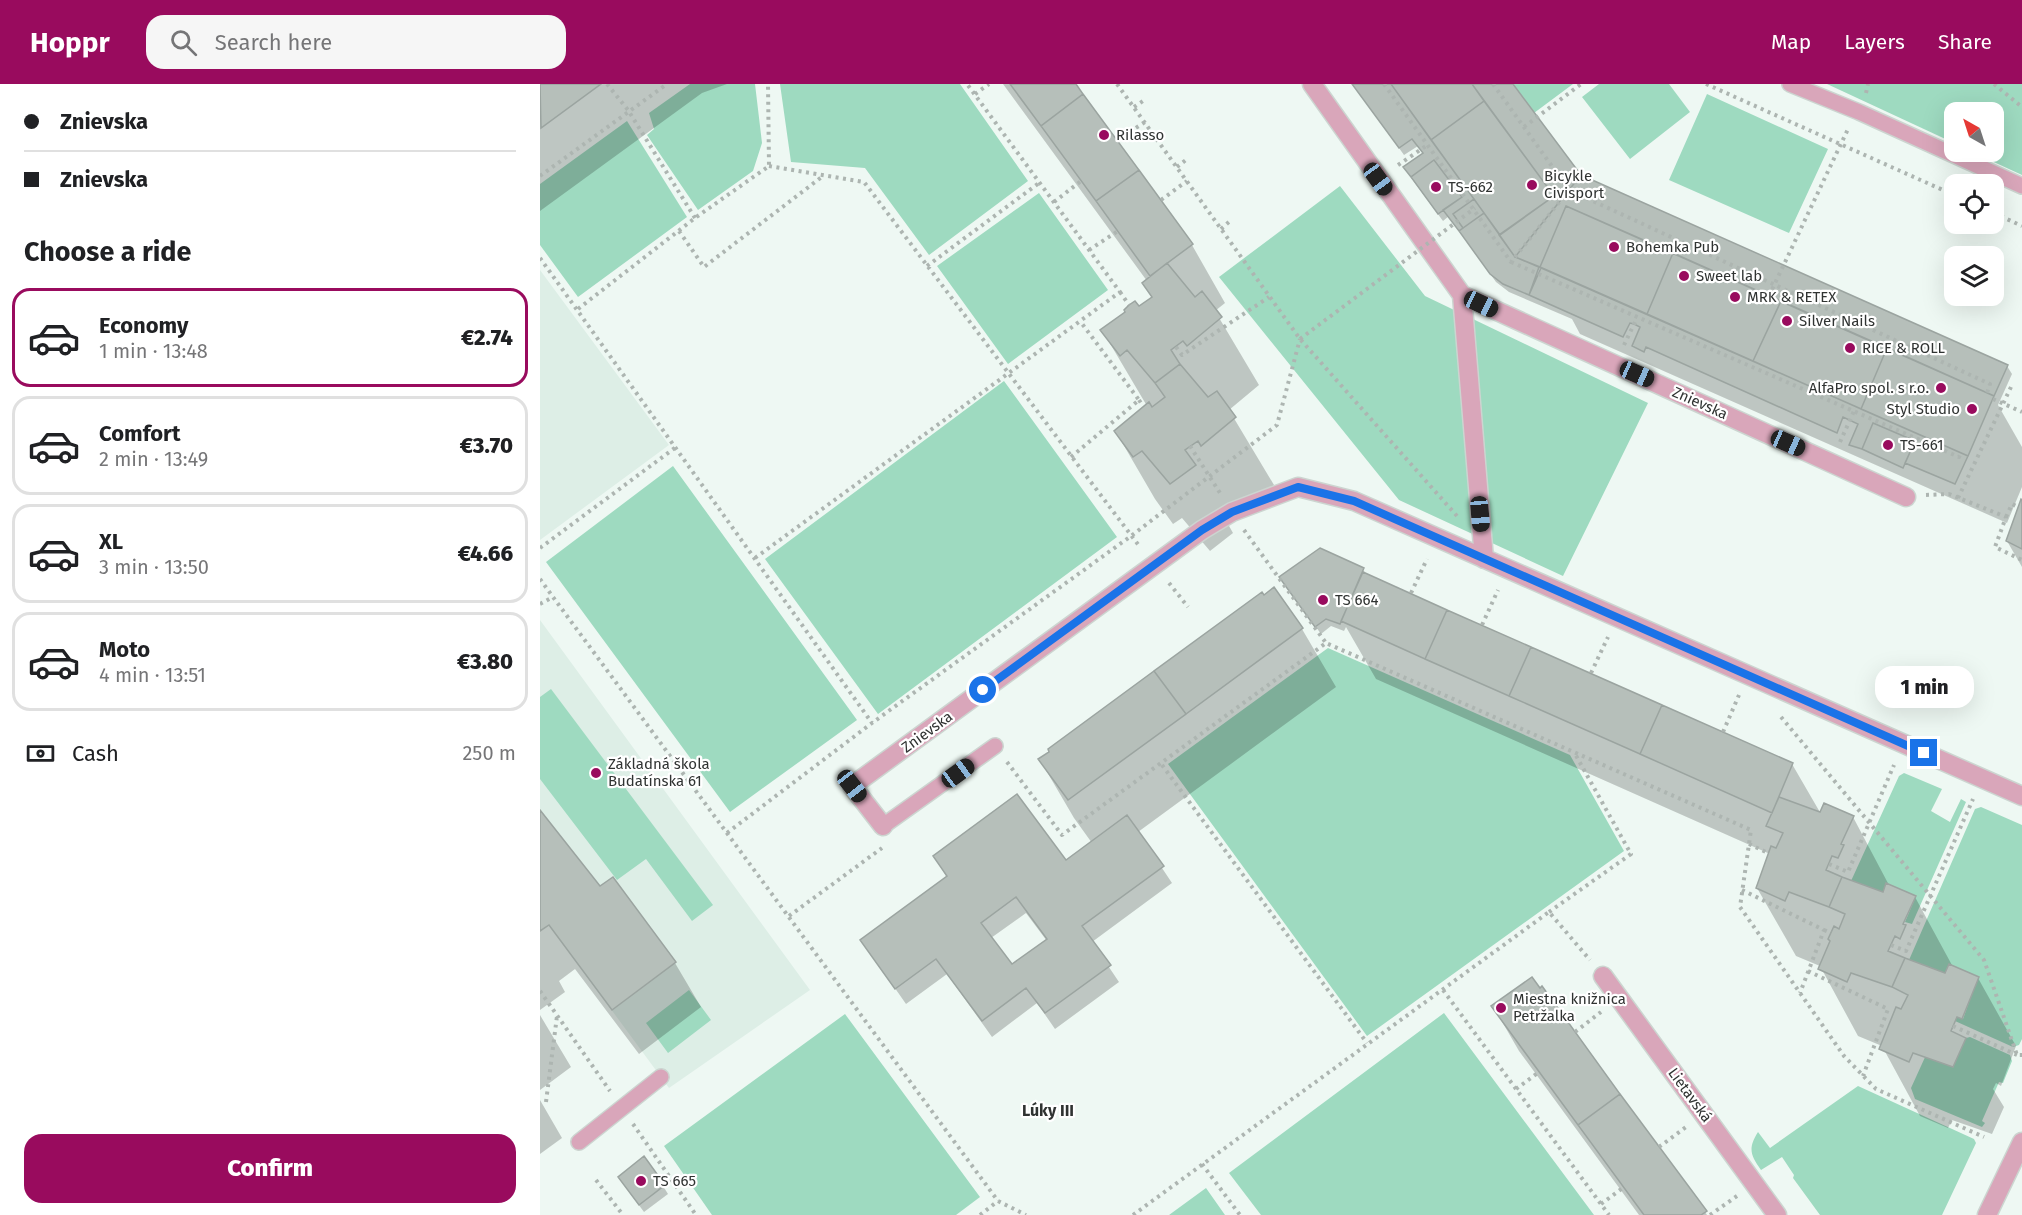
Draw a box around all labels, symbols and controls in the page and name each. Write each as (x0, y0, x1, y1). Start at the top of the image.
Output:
search box (146, 15, 566, 69)
text: Hoppr (30, 26, 110, 59)
icon: search (167, 26, 200, 59)
text: Search here (215, 29, 332, 56)
text: Map (1771, 29, 1811, 55)
text: Layers (1844, 29, 1905, 55)
text: Share (1938, 29, 1992, 55)
north arrow (1944, 102, 2004, 162)
map controls (1944, 102, 2004, 306)
text: Znievska (60, 108, 148, 135)
place label: Rilasso (1116, 126, 1164, 144)
marker: Rilasso (1097, 128, 1111, 142)
car (1360, 159, 1396, 199)
text: Znievska (60, 166, 148, 193)
place label: Bicykle Civisport (1544, 167, 1605, 202)
button: locate (1944, 174, 2004, 234)
place label: TS-662 (1448, 178, 1493, 196)
marker: Bicykle Civisport (1525, 178, 1539, 192)
marker: TS-662 (1429, 180, 1443, 194)
text: Choose a ride (24, 236, 191, 268)
place label: Bohemka Pub (1626, 238, 1719, 256)
marker: Bohemka Pub (1607, 240, 1621, 254)
button: layers (1944, 246, 2004, 306)
place label: Sweet lab (1696, 267, 1762, 285)
marker: Sweet lab (1677, 269, 1691, 283)
car (1461, 288, 1501, 320)
place label: MRK & RETEX (1747, 288, 1837, 306)
marker: MRK & RETEX (1728, 290, 1742, 304)
icon: car (27, 311, 81, 365)
text: Economy (99, 312, 188, 339)
place label: Silver Nails (1799, 312, 1875, 330)
marker: Silver Nails (1780, 314, 1794, 328)
text: €2.74 (461, 324, 513, 351)
text: 1 min · 13:48 (99, 339, 208, 363)
place label: RICE & ROLL (1862, 339, 1946, 357)
marker: RICE & ROLL (1843, 341, 1857, 355)
car (1617, 358, 1657, 390)
place label: AlfaPro spol. s r.o. (1809, 379, 1929, 397)
marker: AlfaPro spol. s r.o. (1934, 381, 1948, 395)
street label: Znievska (1670, 383, 1730, 423)
place label: Styl Studio (1886, 400, 1960, 418)
marker: Styl Studio (1965, 402, 1979, 416)
icon: car (27, 419, 81, 473)
text: Comfort (99, 420, 180, 447)
car (1768, 427, 1808, 459)
text: €3.70 (460, 432, 513, 459)
place label: TS-661 (1900, 436, 1943, 454)
marker: TS-661 (1881, 438, 1895, 452)
text: 2 min · 13:49 (99, 447, 208, 471)
car (1469, 495, 1491, 533)
icon: car (27, 527, 81, 581)
text: XL (99, 528, 123, 555)
text: €4.66 (458, 540, 513, 567)
text: 3 min · 13:50 (99, 555, 209, 579)
place label: TS 664 (1335, 591, 1379, 609)
marker: TS 664 (1316, 593, 1330, 607)
icon: car (27, 635, 81, 689)
text: Moto (99, 636, 150, 663)
text: €3.80 (457, 648, 513, 675)
text: 4 min · 13:51 (99, 663, 206, 687)
callout: 1 min (1874, 666, 1974, 708)
text: 1 min (1901, 675, 1948, 699)
route start (969, 676, 996, 703)
street label: Znievska (898, 707, 956, 757)
icon: cash (24, 737, 57, 770)
route end (1910, 739, 1937, 766)
text: Cash (72, 740, 119, 767)
text: 250 m (462, 741, 516, 765)
place label: Základná škola Budatínska 61 (608, 755, 710, 790)
car (938, 755, 978, 791)
marker: Základná škola Budatínska 61 (589, 766, 603, 780)
car (834, 766, 870, 806)
place label: Miestna knižnica Petržalka (1513, 990, 1626, 1025)
marker: Miestna knižnica Petržalka (1494, 1001, 1508, 1015)
street label: Lietavská (1664, 1064, 1716, 1126)
district label: Lúky III (1022, 1101, 1074, 1120)
button: Confirm (24, 1134, 516, 1203)
place label: TS 665 (653, 1172, 696, 1190)
marker: TS 665 (634, 1174, 648, 1188)

